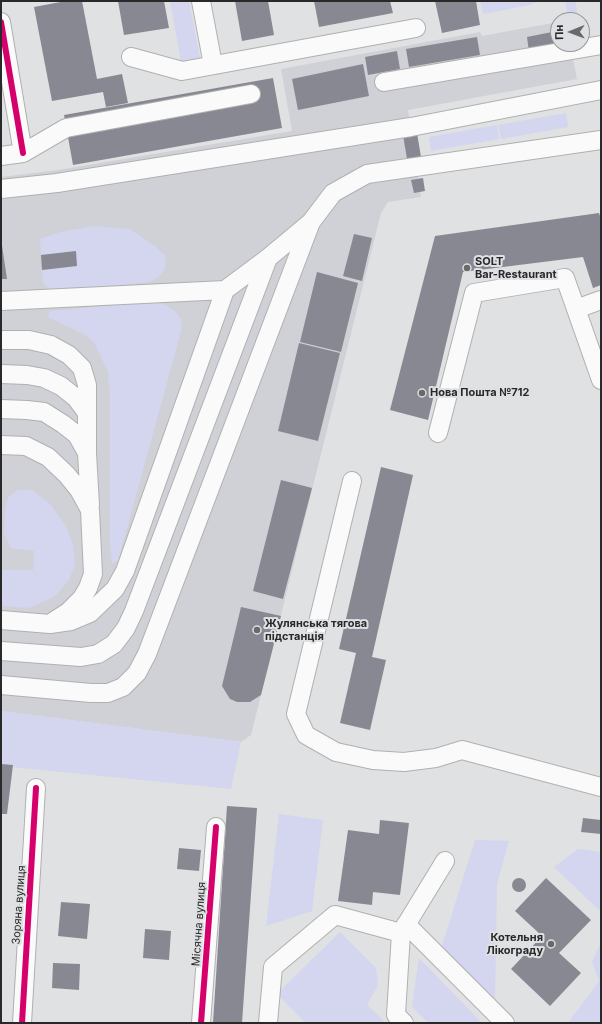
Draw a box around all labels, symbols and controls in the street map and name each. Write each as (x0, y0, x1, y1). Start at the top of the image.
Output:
north arrow (550, 12, 590, 52)
text: Пн (552, 25, 566, 40)
place label: SOLT Bar-Restaurant (475, 255, 557, 281)
marker: SOLT Bar-Restaurant (462, 263, 472, 273)
place label: Нова Пошта №712 (430, 386, 529, 400)
marker: Нова Пошта №712 (417, 388, 427, 398)
place label: Жулянська тягова підстанція (265, 617, 367, 643)
marker: Жулянська тягова підстанція (252, 625, 262, 635)
street label: Зоряна вулиця (10, 865, 28, 945)
street label: Місячна вулиця (189, 881, 209, 967)
place label: Котельня Лікограду (486, 931, 543, 957)
marker: Котельня Лікограду (546, 939, 556, 949)

